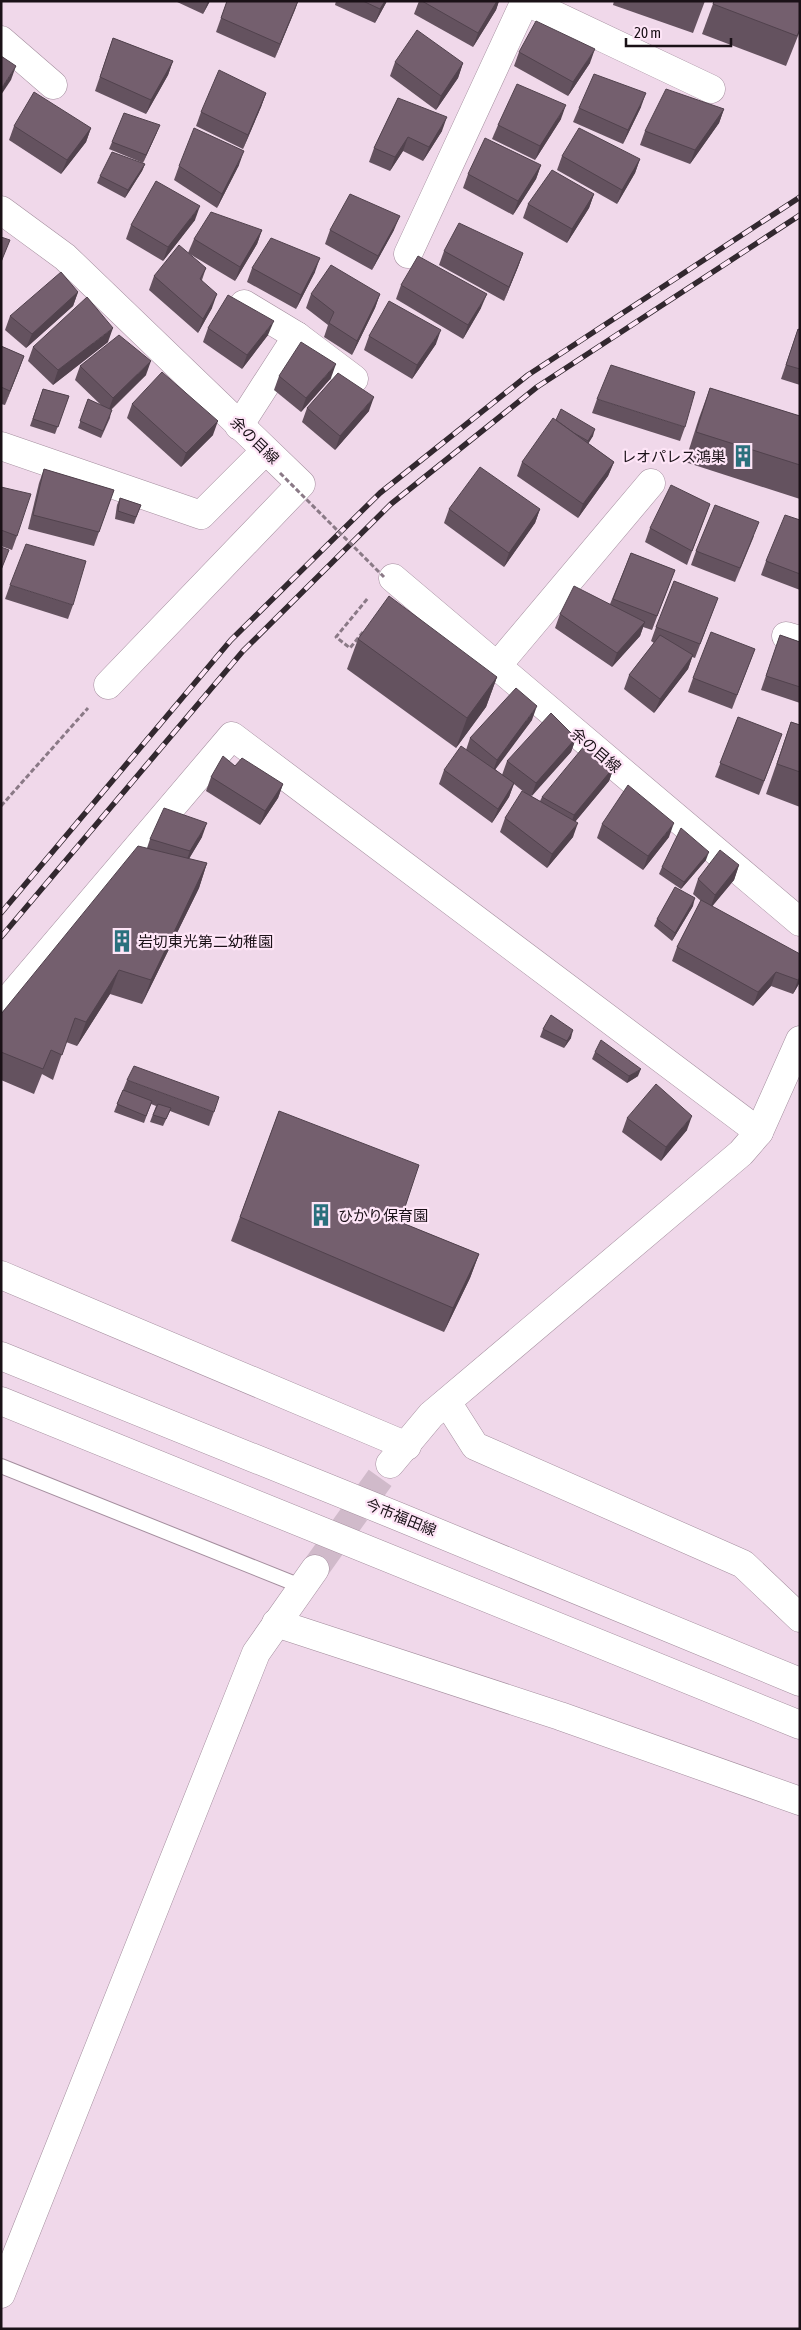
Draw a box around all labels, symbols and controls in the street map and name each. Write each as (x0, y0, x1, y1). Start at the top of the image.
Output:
scale bar (626, 15, 731, 47)
text: 20 m (634, 24, 661, 41)
street label: 余の目線 (228, 413, 282, 467)
building icon: レオパレス鴻巣 (730, 443, 756, 469)
place label: レオパレス鴻巣 (621, 448, 726, 465)
street label: 余の目線 (568, 724, 624, 776)
building icon: 岩切東光第二幼稚園 (109, 928, 135, 954)
place label: 岩切東光第二幼稚園 (138, 933, 273, 950)
building icon: ひかり保育園 (308, 1202, 334, 1228)
place label: ひかり保育園 (338, 1207, 428, 1224)
street label: 今市福田線 (363, 1495, 439, 1539)

